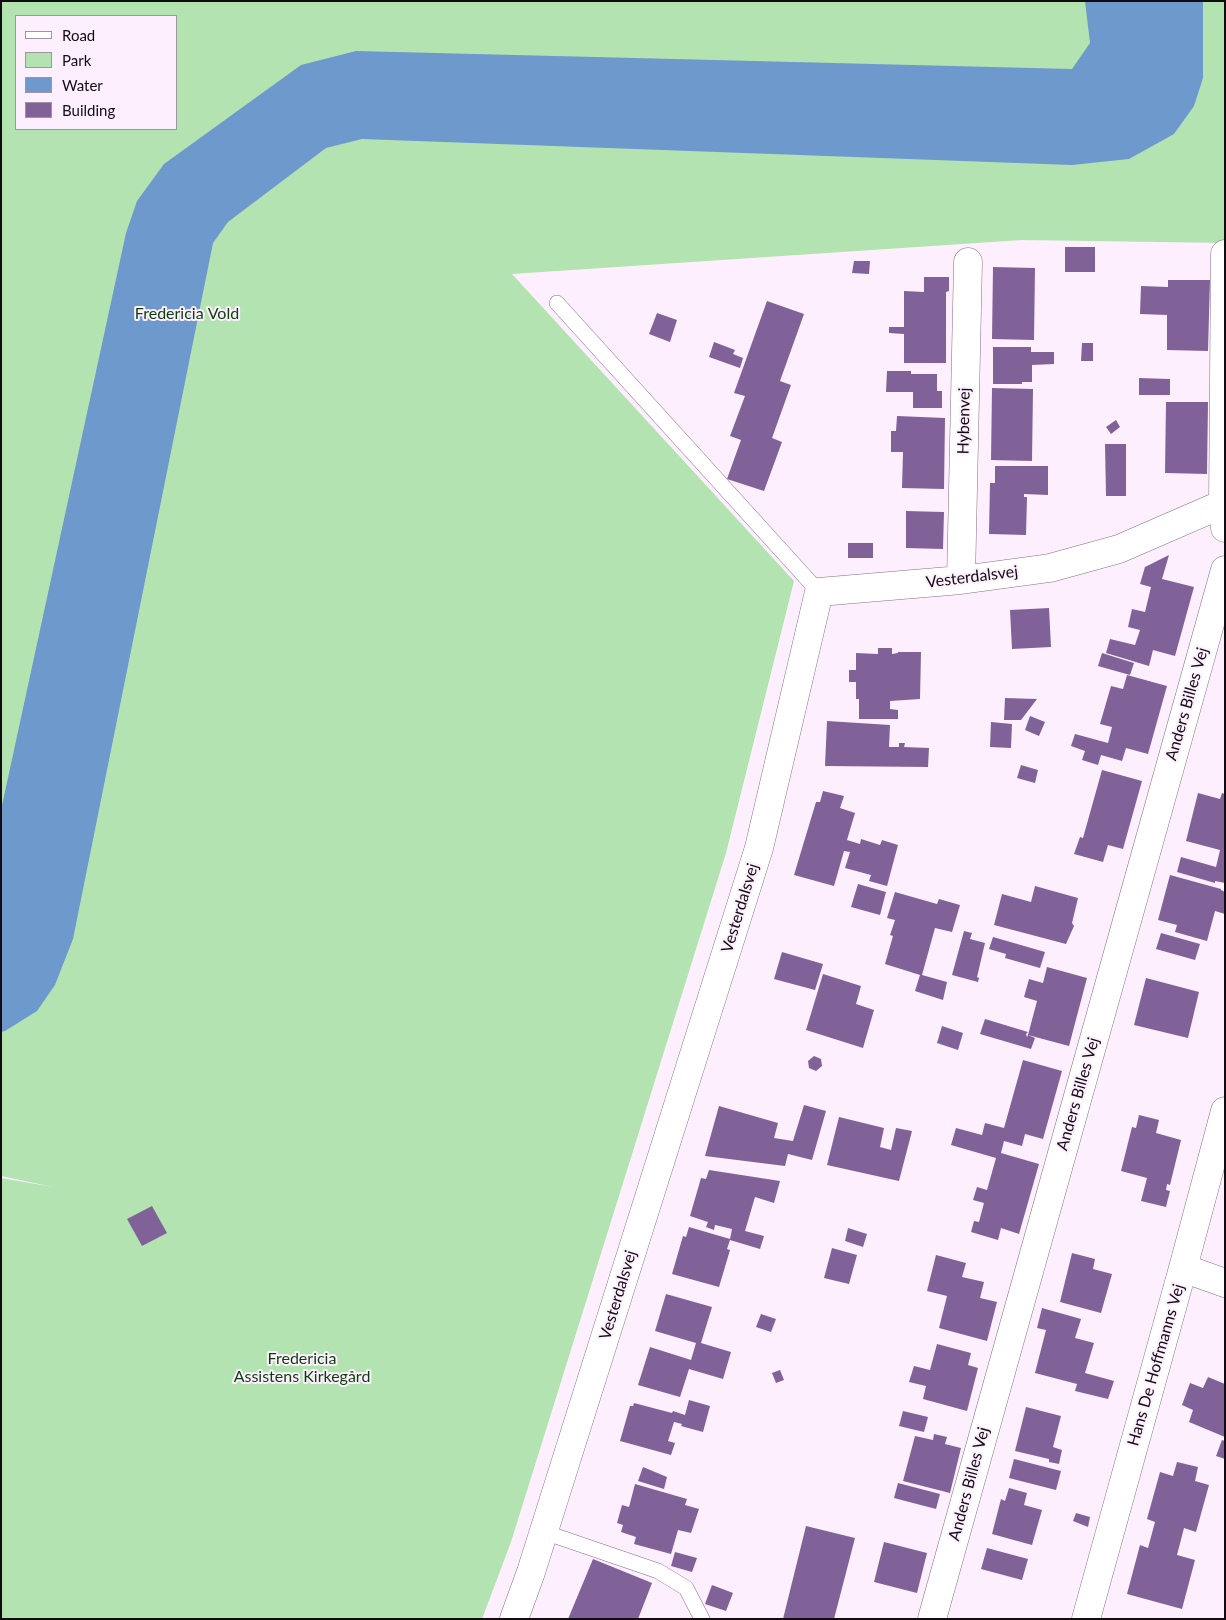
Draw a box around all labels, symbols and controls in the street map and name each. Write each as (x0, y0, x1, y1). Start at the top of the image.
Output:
legend (15, 15, 178, 130)
text: Road (62, 26, 95, 44)
text: Park (62, 51, 91, 69)
text: Water (62, 76, 103, 94)
text: Building (62, 101, 115, 119)
park label: Fredericia Vold (135, 304, 239, 324)
street label: Hybenvej (954, 387, 974, 455)
street label: Vesterdalsvej (925, 562, 1019, 592)
street label: Anders Billes Vej (1162, 645, 1212, 763)
street label: Vesterdalsvej (717, 861, 763, 955)
street label: Anders Billes Vej (1053, 1035, 1103, 1153)
street label: Vesterdalsvej (595, 1248, 641, 1342)
street label: Hans De Hoffmanns Vej (1124, 1282, 1188, 1448)
park label: Fredericia Assistens Kirkegård (234, 1349, 370, 1387)
street label: Anders Billes Vej (945, 1425, 993, 1543)

